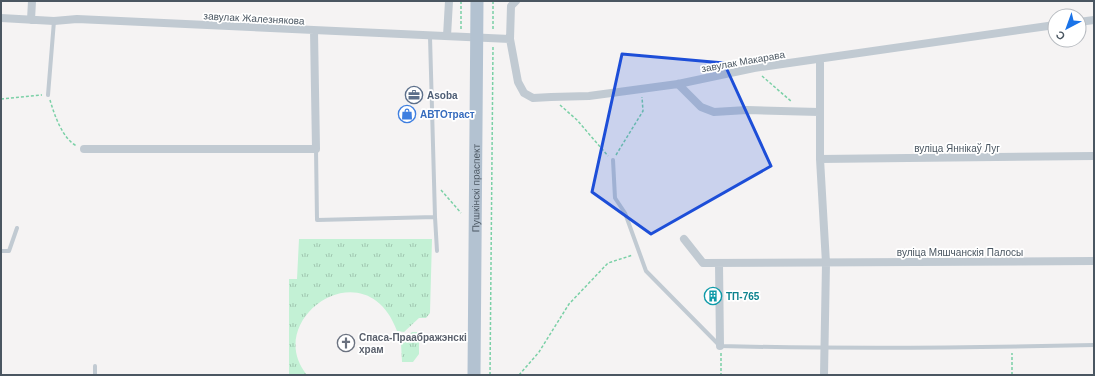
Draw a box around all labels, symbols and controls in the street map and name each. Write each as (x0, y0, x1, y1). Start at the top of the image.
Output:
north arrow (1047, 8, 1087, 48)
street label: завулак Жалезнякова (203, 10, 305, 27)
text: С (1053, 28, 1067, 43)
street label: завулак Макарава (700, 49, 786, 74)
office icon: Asoba (404, 85, 424, 105)
place label: Asoba (427, 90, 458, 101)
shop icon: АВТОтраст (397, 104, 417, 124)
place label: АВТОтраст (420, 109, 475, 120)
street label: Пушкінскі праспект (470, 143, 482, 232)
street label: вуліца Яннікаў Луг (914, 143, 1000, 154)
street label: вуліца Мяшчанскія Палосы (897, 247, 1023, 258)
building icon: ТП-765 (703, 286, 723, 306)
place label: ТП-765 (726, 291, 760, 302)
place label: Спаса-Праабражэнскі храм (359, 332, 467, 355)
church icon: Спаса-Праабражэнскі храм (336, 333, 356, 353)

